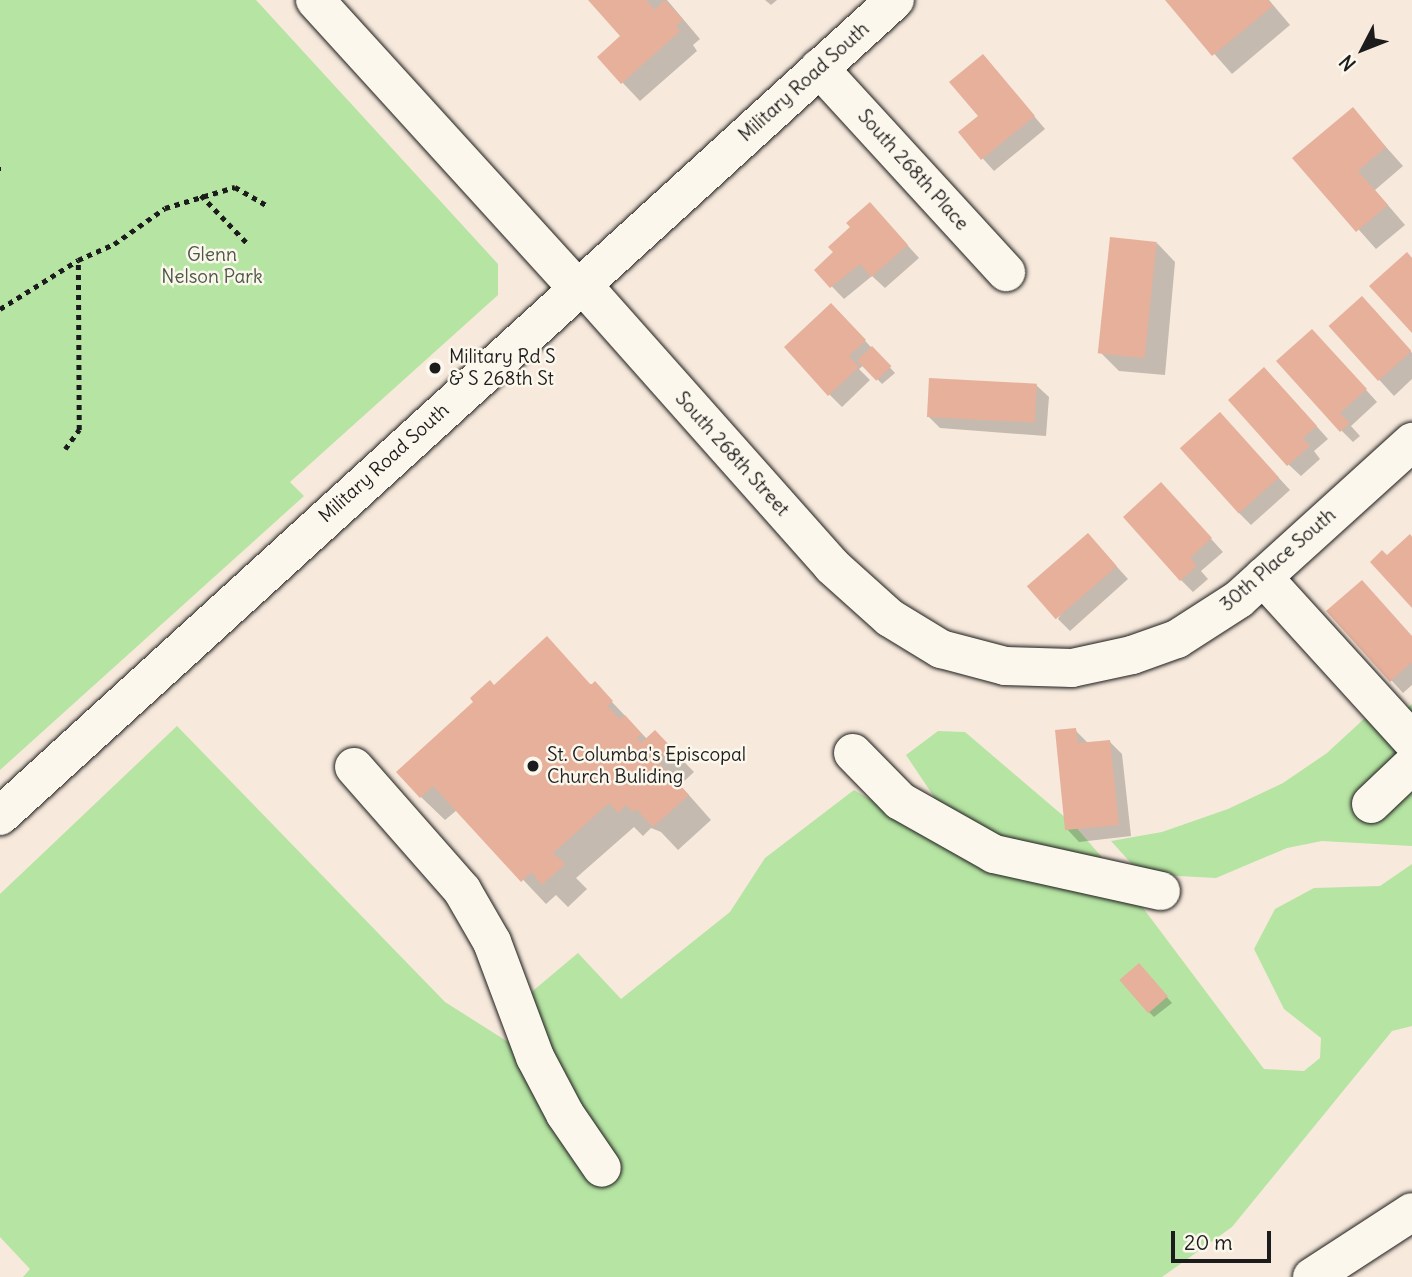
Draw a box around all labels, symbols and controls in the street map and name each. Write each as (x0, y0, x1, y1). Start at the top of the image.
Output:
north arrow (1328, 14, 1398, 84)
street label: Military Road South (734, 18, 874, 146)
text: N (1334, 50, 1361, 76)
street label: South 268th Place (853, 105, 973, 235)
park label: Glenn Nelson Park (161, 244, 263, 288)
place label: Military Rd S & S 268th St (449, 346, 556, 390)
marker: Military Rd S & S 268th St (427, 360, 443, 376)
street label: South 268th Street (670, 387, 794, 521)
street label: Military Road South (314, 399, 454, 527)
street label: 30th Place South (1216, 504, 1340, 616)
place label: St. Columba's Episcopal Church Buliding (547, 744, 746, 788)
marker: St. Columba's Episcopal Church Buliding (525, 758, 541, 774)
scale bar (1174, 1218, 1274, 1262)
text: 20 m (1184, 1229, 1233, 1256)

